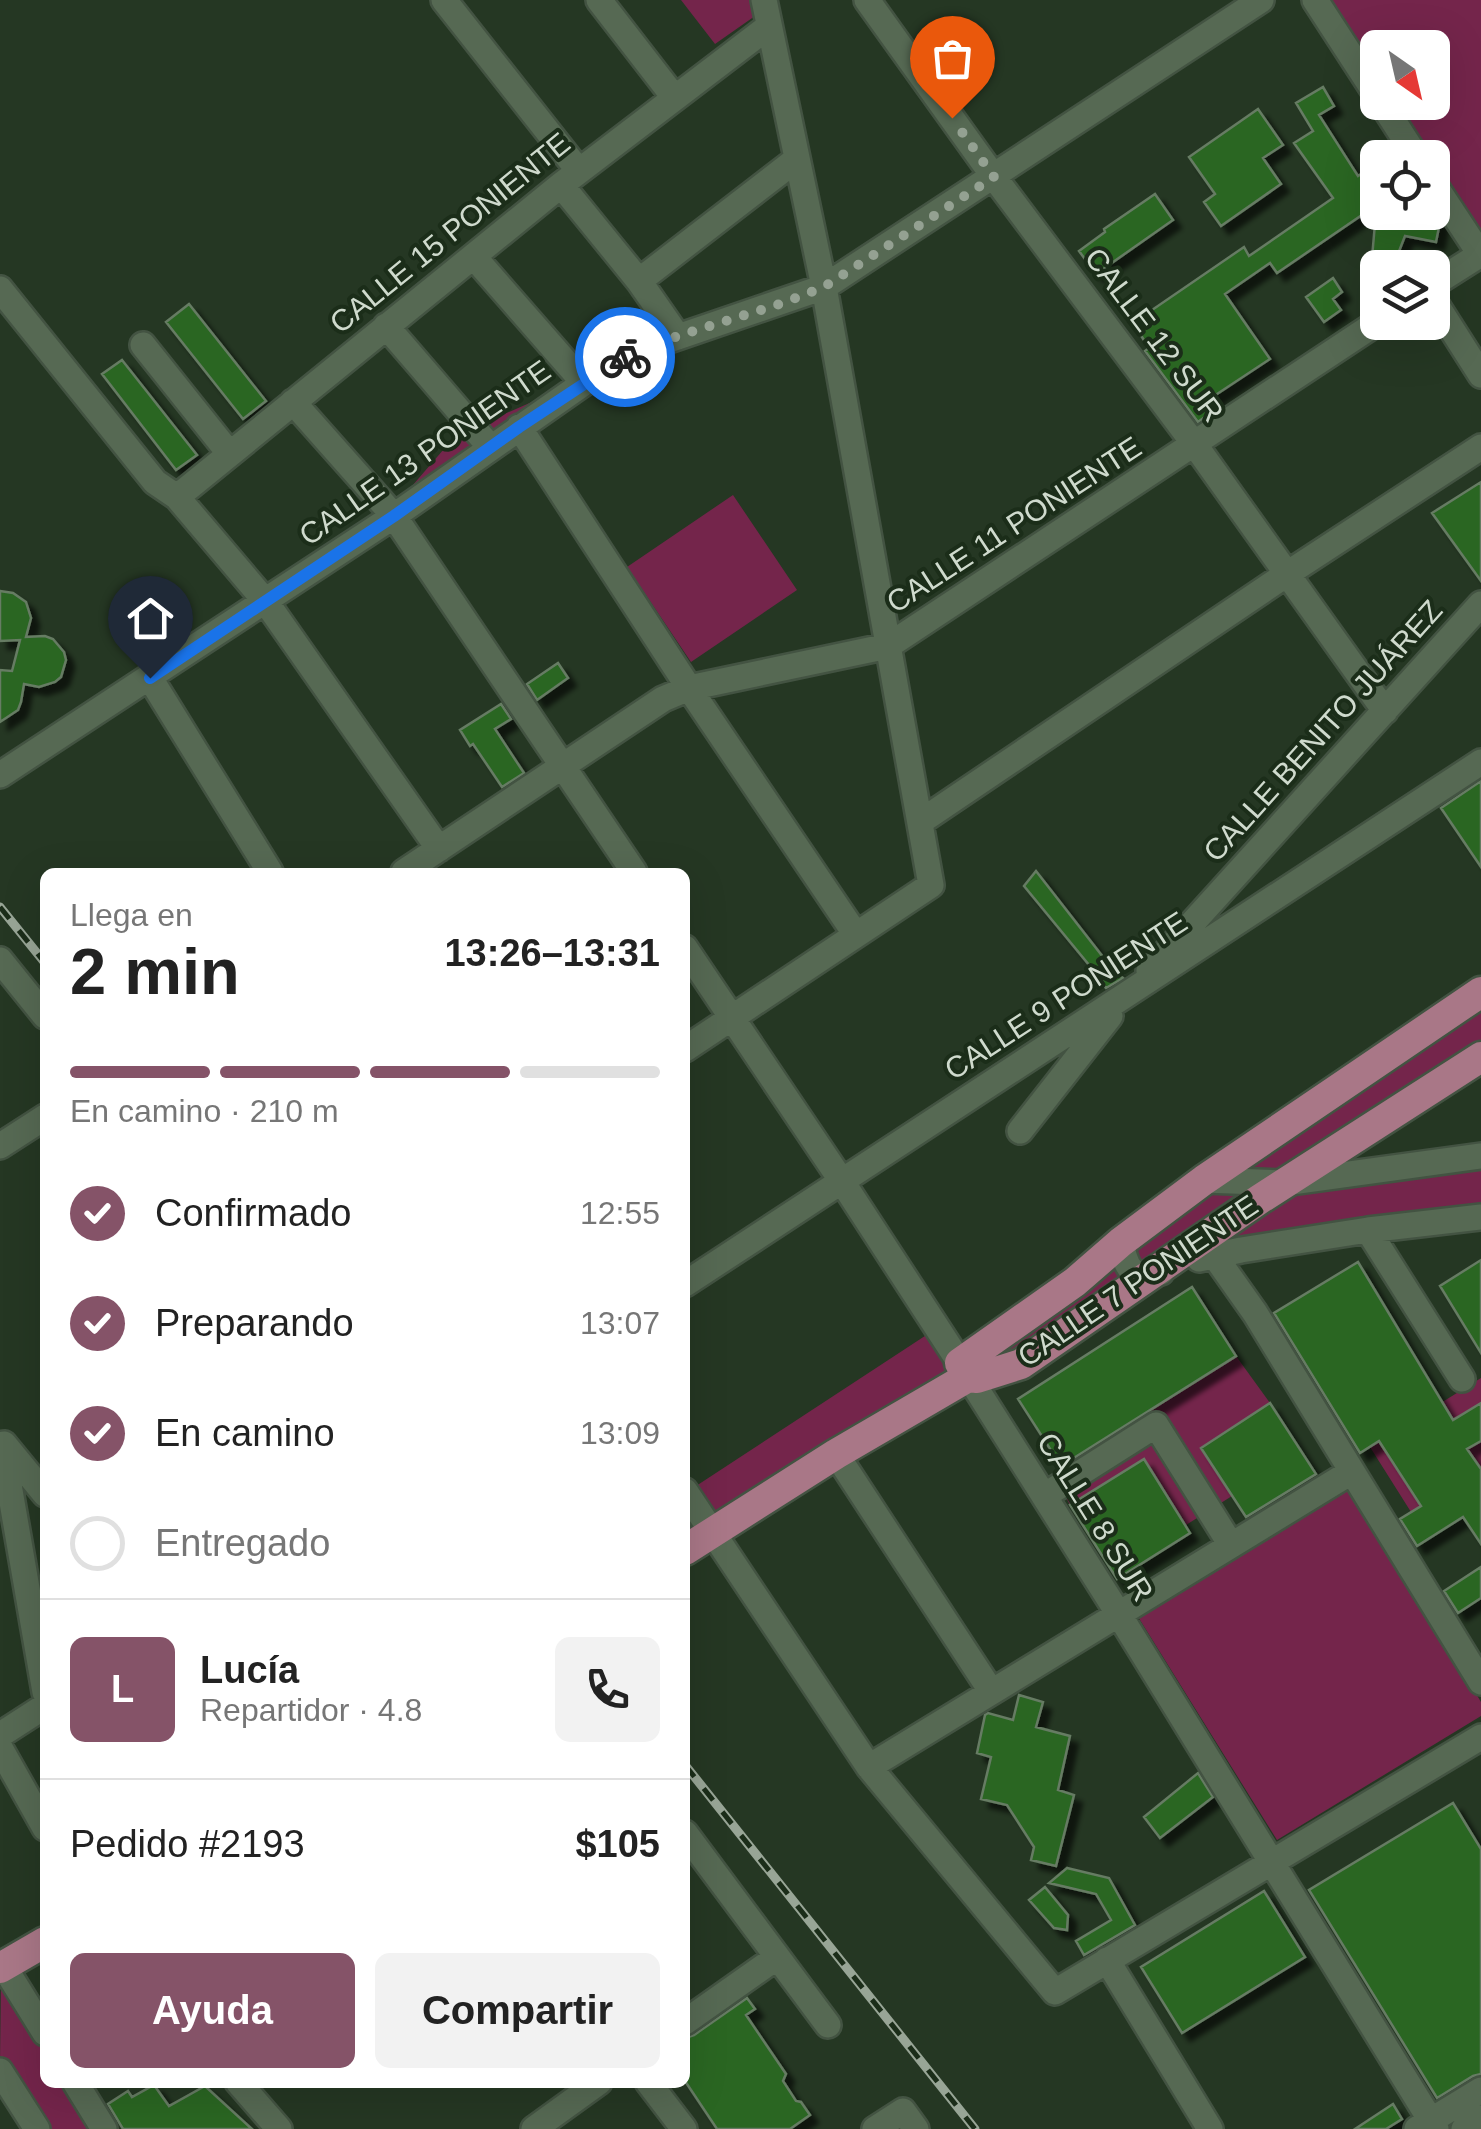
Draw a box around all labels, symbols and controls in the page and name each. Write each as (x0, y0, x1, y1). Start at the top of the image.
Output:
pin (910, 16, 995, 119)
north arrow (1360, 30, 1450, 120)
map controls (1360, 30, 1450, 340)
icon: bag (925, 31, 980, 86)
street label: CALLE 15 PONIENTE (323, 126, 576, 339)
button: locate (1360, 140, 1450, 230)
street label: CALLE 12 SUR (1079, 242, 1230, 428)
button: layers (1360, 250, 1450, 340)
courier (575, 307, 675, 407)
icon: bike (598, 330, 653, 385)
street label: CALLE 13 PONIENTE (293, 353, 556, 552)
street label: CALLE 11 PONIENTE (881, 430, 1147, 619)
pin (108, 576, 193, 679)
icon: home (123, 591, 178, 646)
street label: CALLE BENITO JUÁREZ (1197, 593, 1448, 868)
text: Llega en (70, 897, 193, 933)
street label: CALLE 9 PONIENTE (939, 905, 1193, 1086)
text: 13:26–13:31 (444, 932, 660, 974)
text: 2 min (70, 935, 240, 1008)
text: En camino · 210 m (70, 1093, 339, 1129)
icon: check (70, 1186, 125, 1241)
street label: CALLE 7 PONIENTE (1012, 1188, 1264, 1373)
text: Confirmado (155, 1192, 351, 1234)
text: 12:55 (580, 1195, 660, 1231)
icon: check (70, 1296, 125, 1351)
text: Preparando (155, 1302, 354, 1344)
text: 13:07 (580, 1305, 660, 1341)
icon: check (70, 1406, 125, 1461)
text: En camino (155, 1412, 335, 1454)
text: 13:09 (580, 1415, 660, 1451)
street label: CALLE 8 SUR (1031, 1427, 1160, 1607)
text: Entregado (155, 1522, 330, 1564)
button: phone (555, 1637, 660, 1742)
text: Lucía (200, 1649, 299, 1691)
text: L (111, 1668, 134, 1710)
text: Repartidor · 4.8 (200, 1692, 422, 1728)
text: Pedido #2193 (70, 1823, 305, 1865)
text: $105 (575, 1823, 660, 1865)
button: Ayuda (70, 1953, 355, 2068)
button: Compartir (375, 1953, 660, 2068)

